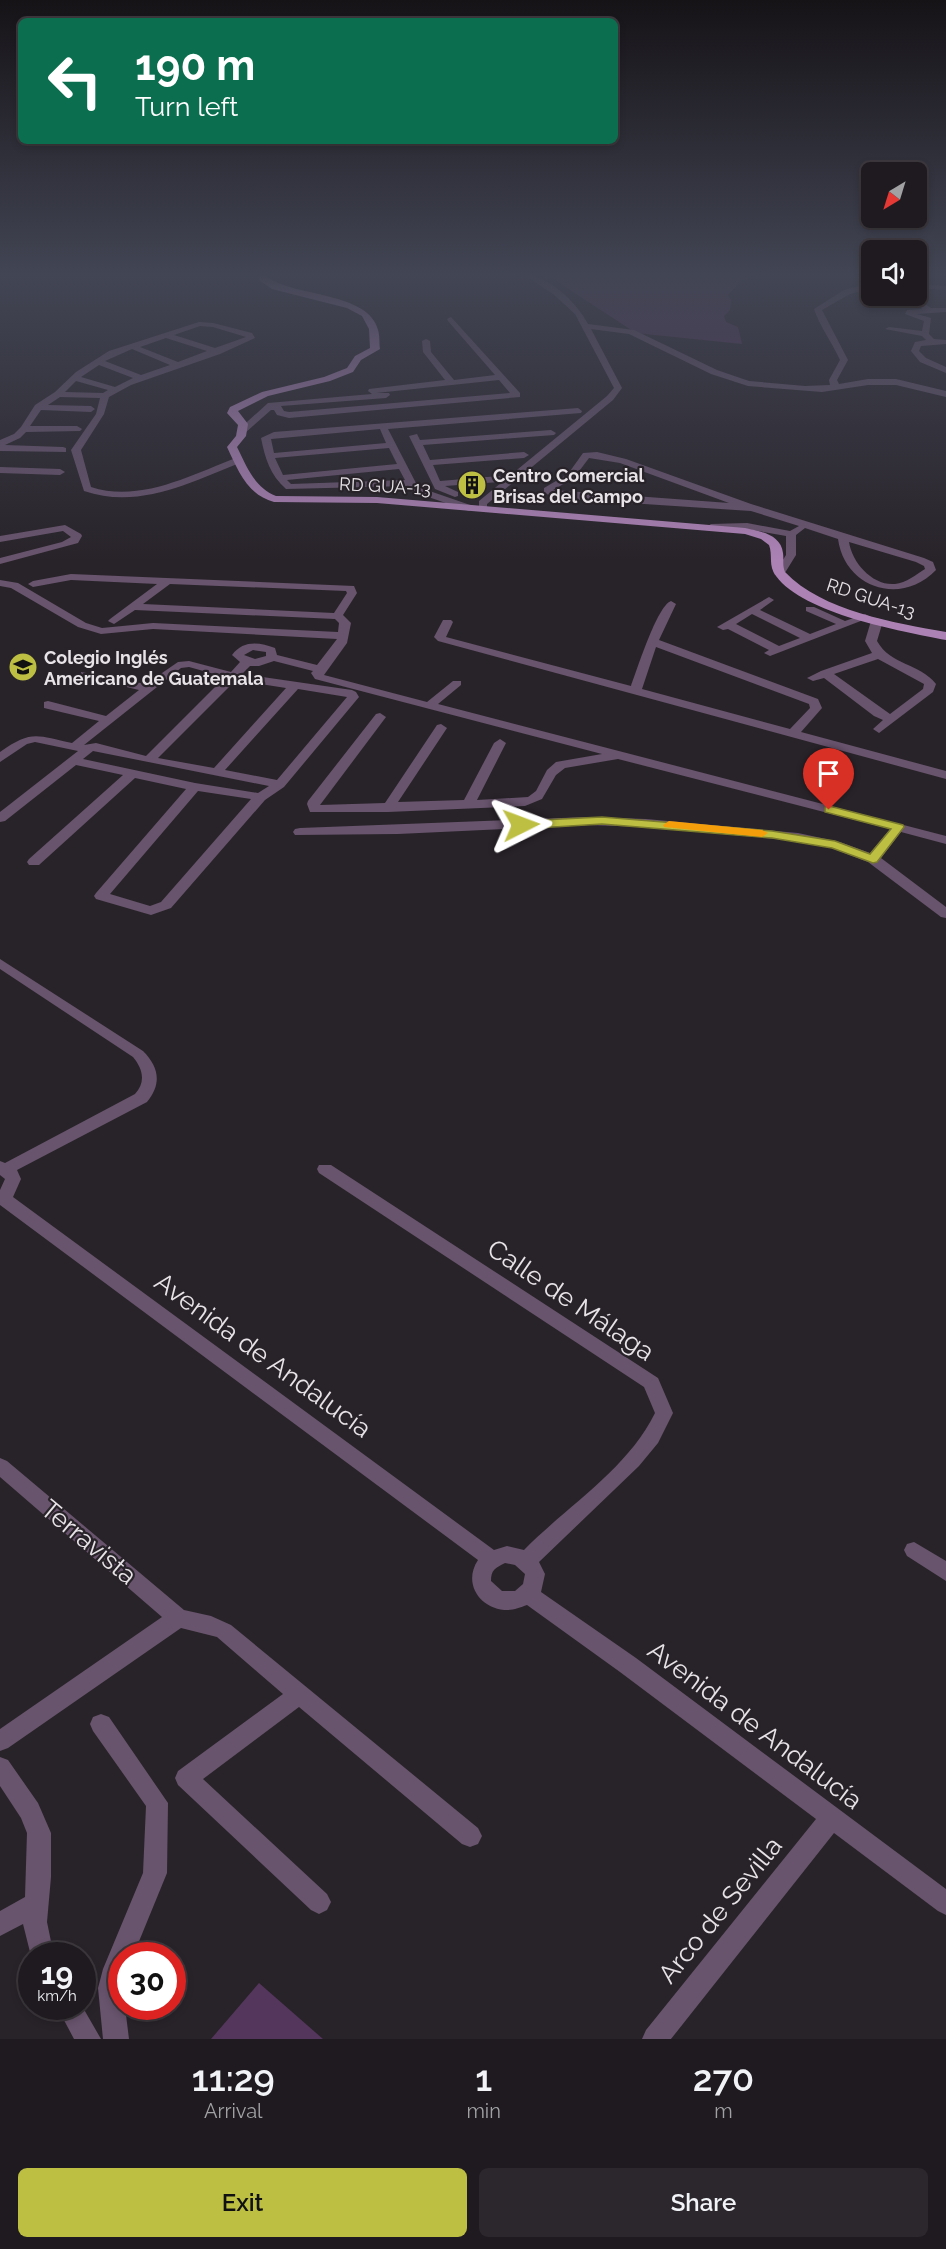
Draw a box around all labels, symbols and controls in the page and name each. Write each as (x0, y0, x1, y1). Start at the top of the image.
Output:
text: 190 m (135, 41, 255, 90)
icon: left (36, 42, 114, 120)
text: Turn left (135, 91, 238, 122)
north arrow (861, 162, 927, 228)
map controls (861, 162, 927, 306)
button: sound (861, 240, 927, 306)
place label: Centro Comercial Brisas del Campo (493, 465, 645, 507)
building icon: Centro Comercial Brisas del Campo (456, 469, 488, 501)
street label: RD GUA-13 (338, 473, 432, 499)
street label: RD GUA-13 (824, 574, 918, 622)
place label: Colegio Inglés Americano de Guatemala (44, 647, 264, 689)
school or university icon: Colegio Inglés Americano de Guatemala (7, 651, 39, 683)
pin (803, 748, 854, 810)
icon: arrive (812, 757, 845, 790)
position arrow (489, 793, 553, 857)
street label: Calle de Málaga (482, 1233, 660, 1367)
street label: Avenida de Andalucía (149, 1266, 377, 1444)
street label: Terravista (35, 1494, 143, 1590)
street label: Avenida de Andalucía (642, 1635, 868, 1815)
street label: Arco de Sevilla (652, 1831, 788, 1989)
speed limit sign: 30 (108, 1942, 186, 2020)
text: 19 (41, 1956, 73, 1991)
text: km/h (37, 1987, 77, 2005)
text: 11:29 (192, 2057, 275, 2099)
text: 1 (475, 2057, 492, 2099)
text: 270 (693, 2057, 754, 2099)
text: Arrival (204, 2099, 263, 2123)
text: min (466, 2099, 501, 2123)
text: m (714, 2099, 733, 2123)
button: Exit (18, 2168, 467, 2237)
button: Share (479, 2168, 928, 2237)

